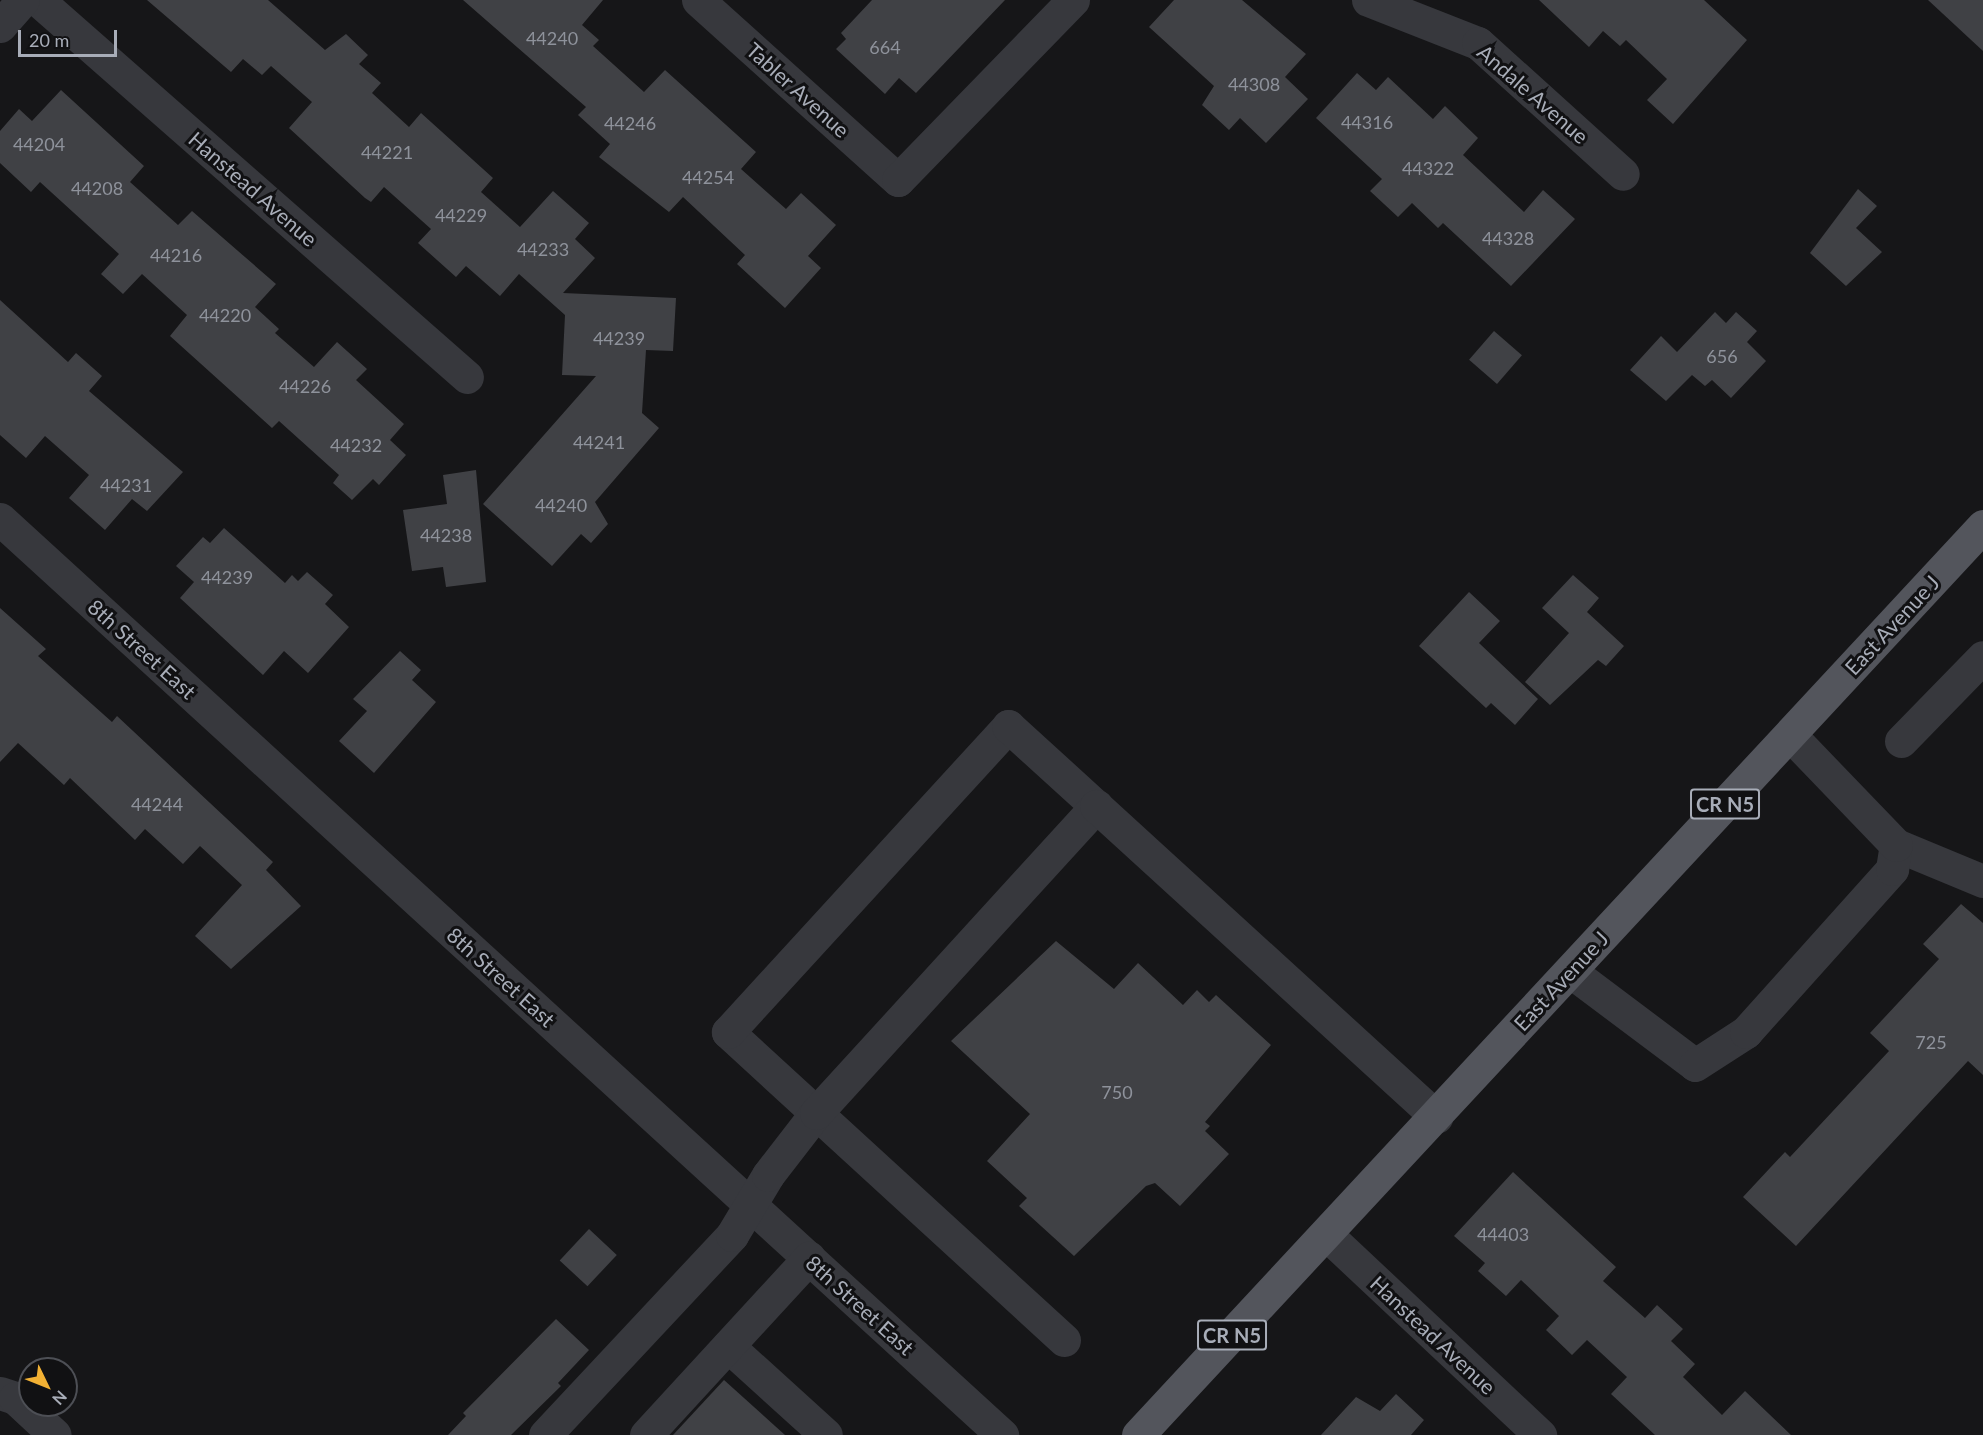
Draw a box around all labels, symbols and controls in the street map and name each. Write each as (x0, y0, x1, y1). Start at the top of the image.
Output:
scale bar (21, 18, 120, 56)
house number: 44240 (526, 27, 578, 49)
text: 20 m (29, 29, 69, 51)
house number: 664 (869, 36, 901, 58)
street label: Tabler Avenue (741, 37, 855, 143)
street label: Andale Avenue (1472, 39, 1594, 149)
house number: 44308 (1228, 73, 1280, 95)
house number: 44316 (1341, 111, 1393, 133)
house number: 44246 (604, 112, 656, 134)
street label: Hanstead Avenue (183, 126, 323, 252)
house number: 44204 (13, 133, 65, 155)
house number: 44221 (361, 141, 413, 163)
house number: 44322 (1402, 157, 1454, 179)
house number: 44254 (682, 166, 734, 188)
house number: 44208 (71, 177, 123, 199)
house number: 44229 (435, 204, 487, 226)
house number: 44328 (1482, 227, 1534, 249)
house number: 44233 (517, 238, 569, 260)
house number: 44216 (150, 244, 202, 266)
house number: 44220 (199, 304, 251, 326)
house number: 44239 (593, 327, 645, 349)
house number: 656 (1706, 345, 1738, 367)
house number: 44226 (279, 375, 331, 397)
house number: 44241 (573, 431, 625, 453)
house number: 44232 (330, 434, 382, 456)
house number: 44231 (100, 474, 152, 496)
house number: 44240 (535, 494, 587, 516)
house number: 44238 (420, 524, 472, 546)
house number: 44239 (201, 566, 253, 588)
street label: East Avenue J (1839, 570, 1945, 680)
street label: 8th Street East (83, 594, 201, 704)
road number: CR N5 (1689, 787, 1761, 821)
house number: 44244 (131, 793, 183, 815)
street label: 8th Street East (442, 922, 560, 1032)
street label: East Avenue J (1508, 926, 1614, 1036)
house number: 725 (1915, 1031, 1947, 1053)
house number: 750 (1101, 1081, 1133, 1103)
house number: 44403 (1477, 1223, 1529, 1245)
street label: 8th Street East (801, 1250, 919, 1360)
street label: Hanstead Avenue (1365, 1270, 1501, 1400)
road number: CR N5 (1196, 1318, 1268, 1352)
north arrow (18, 1357, 78, 1417)
text: N (49, 1387, 71, 1409)

